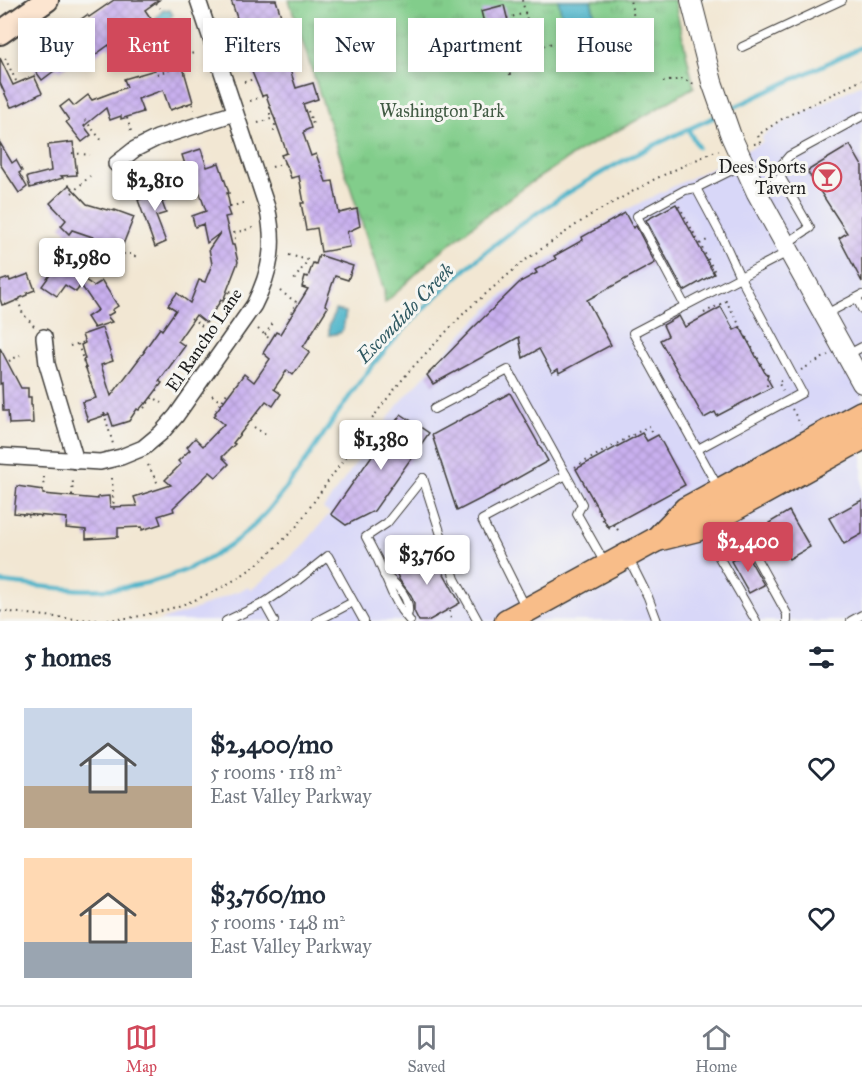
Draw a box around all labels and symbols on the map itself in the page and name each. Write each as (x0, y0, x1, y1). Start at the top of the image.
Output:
park label: Washington Park (379, 100, 505, 123)
place label: Dees Sports Tavern (718, 156, 806, 199)
pin: $2,810 (106, 161, 204, 212)
bar icon: Dees Sports Tavern (811, 161, 843, 193)
pin: $1,980 (33, 238, 131, 289)
water label: Escondido Creek (351, 258, 459, 369)
street label: El Rancho Lane (161, 284, 247, 396)
pin: $1,380 (332, 420, 430, 471)
pin: $2,400 (699, 522, 797, 573)
pin: $3,760 (378, 535, 476, 586)

